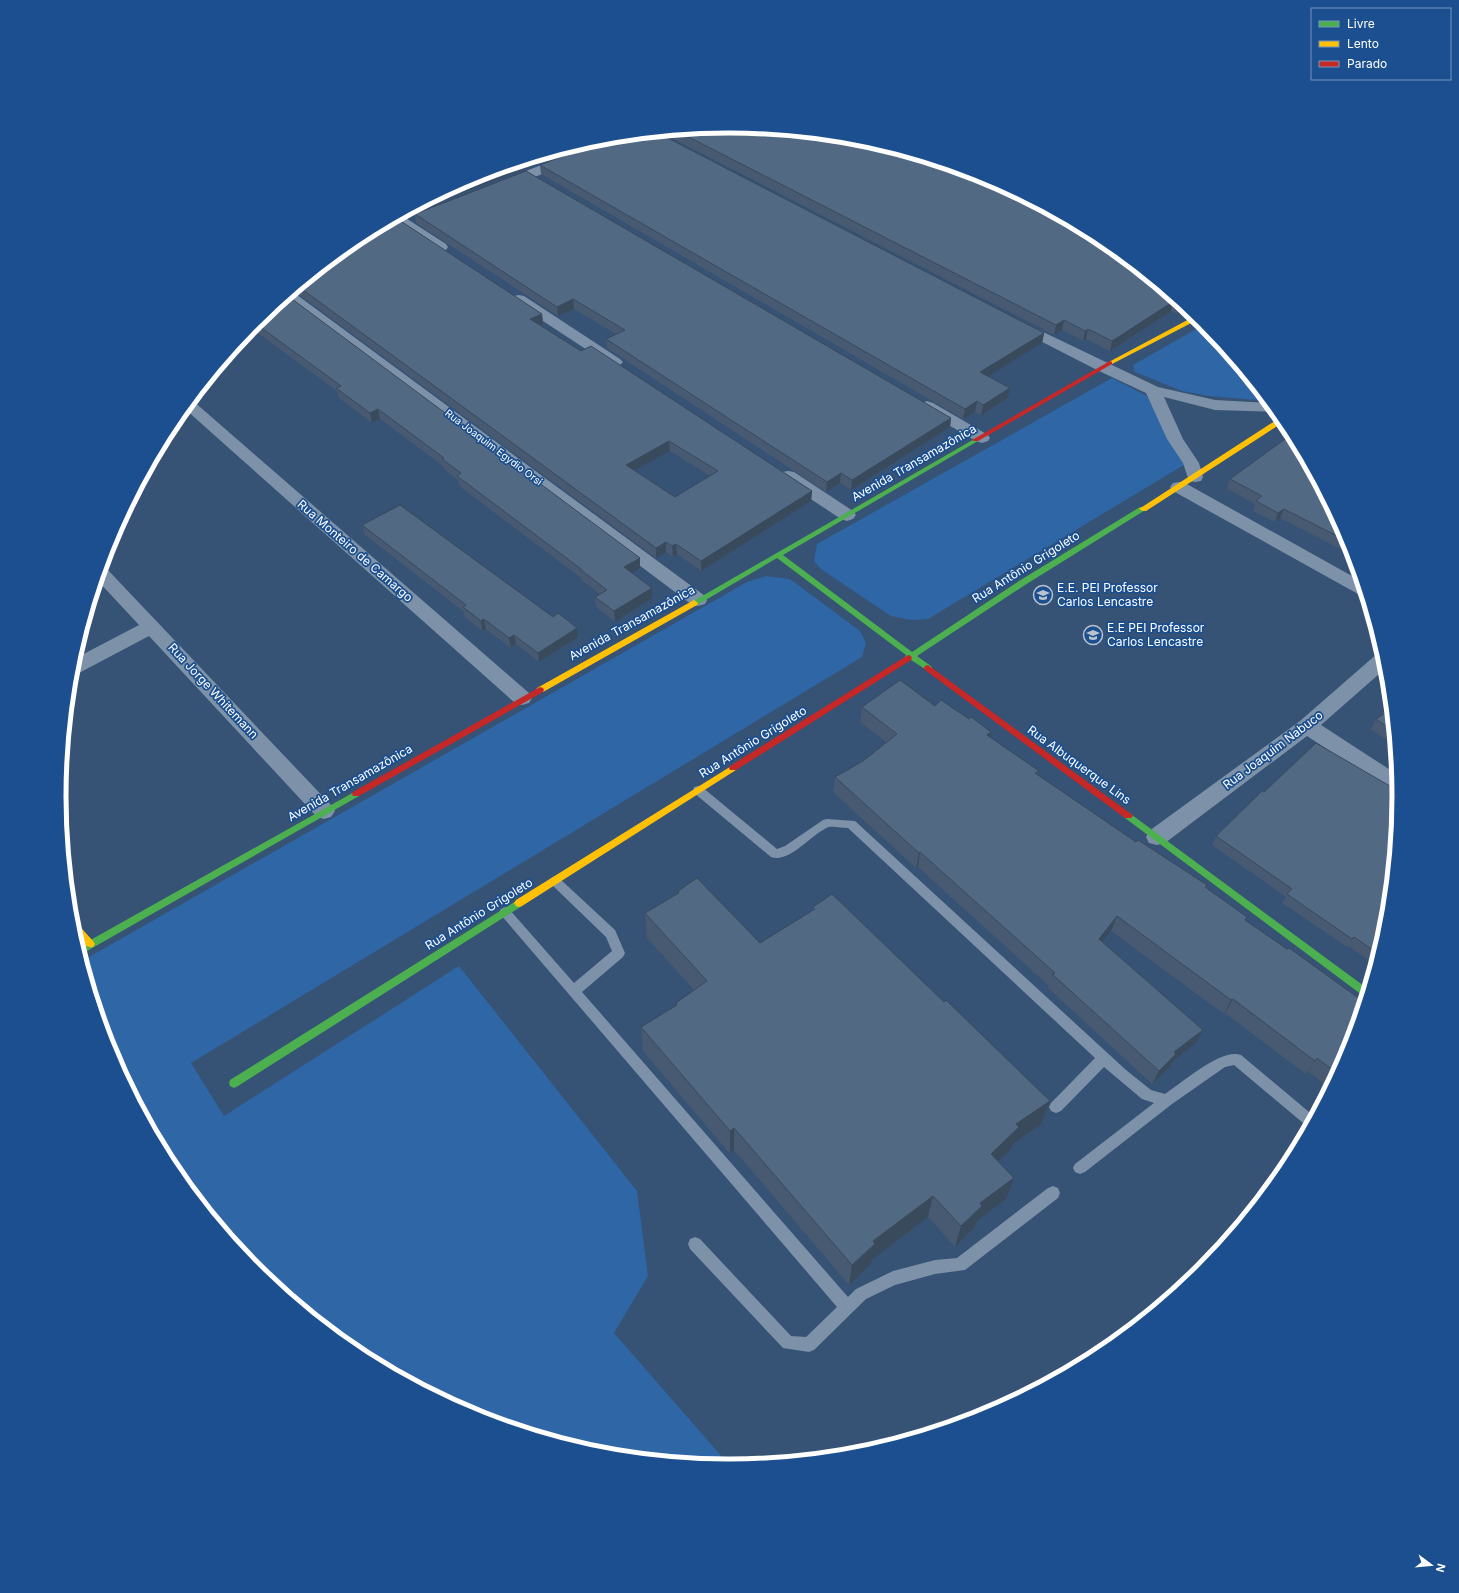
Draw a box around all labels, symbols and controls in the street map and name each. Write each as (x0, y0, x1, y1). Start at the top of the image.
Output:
legend (1311, 8, 1451, 80)
text: Livre (1347, 16, 1375, 31)
text: Lento (1347, 36, 1379, 51)
text: Parado (1347, 56, 1387, 71)
street label: Rua Joaquim Egydio Orsi (443, 407, 545, 487)
street label: Avenida Transamazônica (849, 421, 979, 504)
street label: Rua Monteiro de Camargo (295, 496, 416, 605)
street label: Rua Antônio Grigoleto (969, 527, 1082, 606)
place label: E.E. PEI Professor Carlos Lencastre (1057, 580, 1158, 609)
street label: Avenida Transamazônica (566, 582, 697, 663)
school or university icon: E.E. PEI Professor Carlos Lencastre (1032, 584, 1054, 606)
place label: E.E PEI Professor Carlos Lencastre (1107, 620, 1205, 649)
school or university icon: E.E PEI Professor Carlos Lencastre (1082, 624, 1104, 646)
street label: Rua Jorge Whitemann (165, 640, 262, 742)
street label: Rua Antônio Grigoleto (696, 702, 809, 781)
street label: Rua Joaquim Nabuco (1220, 707, 1326, 792)
street label: Rua Albuquerque Lins (1025, 722, 1134, 807)
street label: Avenida Transamazônica (285, 741, 415, 824)
street label: Rua Antônio Grigoleto (422, 874, 535, 953)
north arrow (1411, 1545, 1451, 1585)
text: N (1433, 1562, 1448, 1574)

